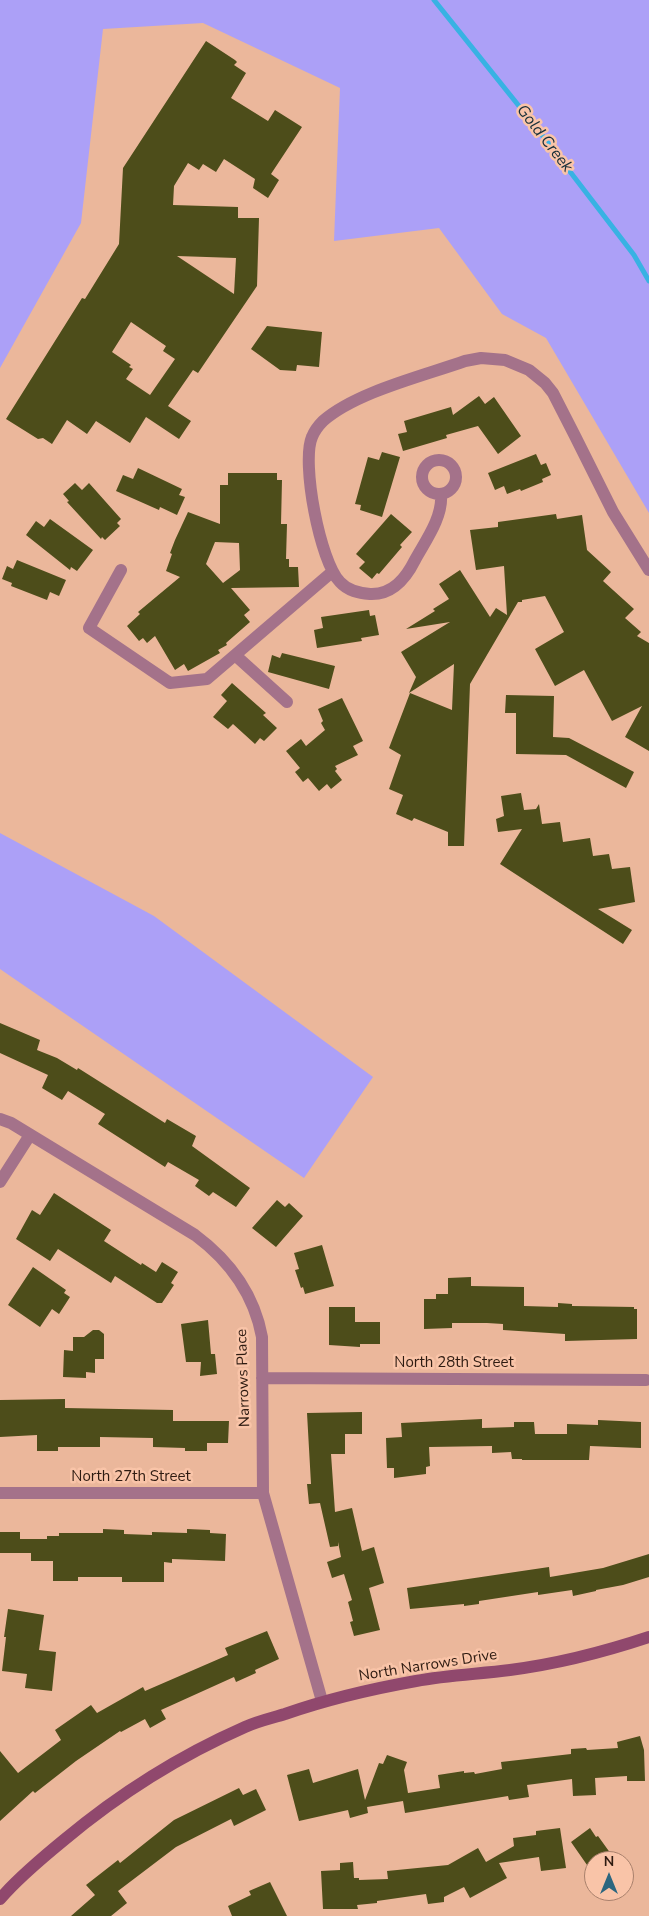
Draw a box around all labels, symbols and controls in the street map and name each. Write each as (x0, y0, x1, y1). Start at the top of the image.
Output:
water label: Gold Creek (512, 102, 576, 176)
street label: Narrows Place (233, 1329, 255, 1427)
street label: North 28th Street (394, 1354, 514, 1372)
street label: North 27th Street (71, 1468, 191, 1486)
street label: North Narrows Drive (358, 1646, 498, 1686)
north arrow (584, 1851, 634, 1901)
text: N (604, 1852, 614, 1871)

